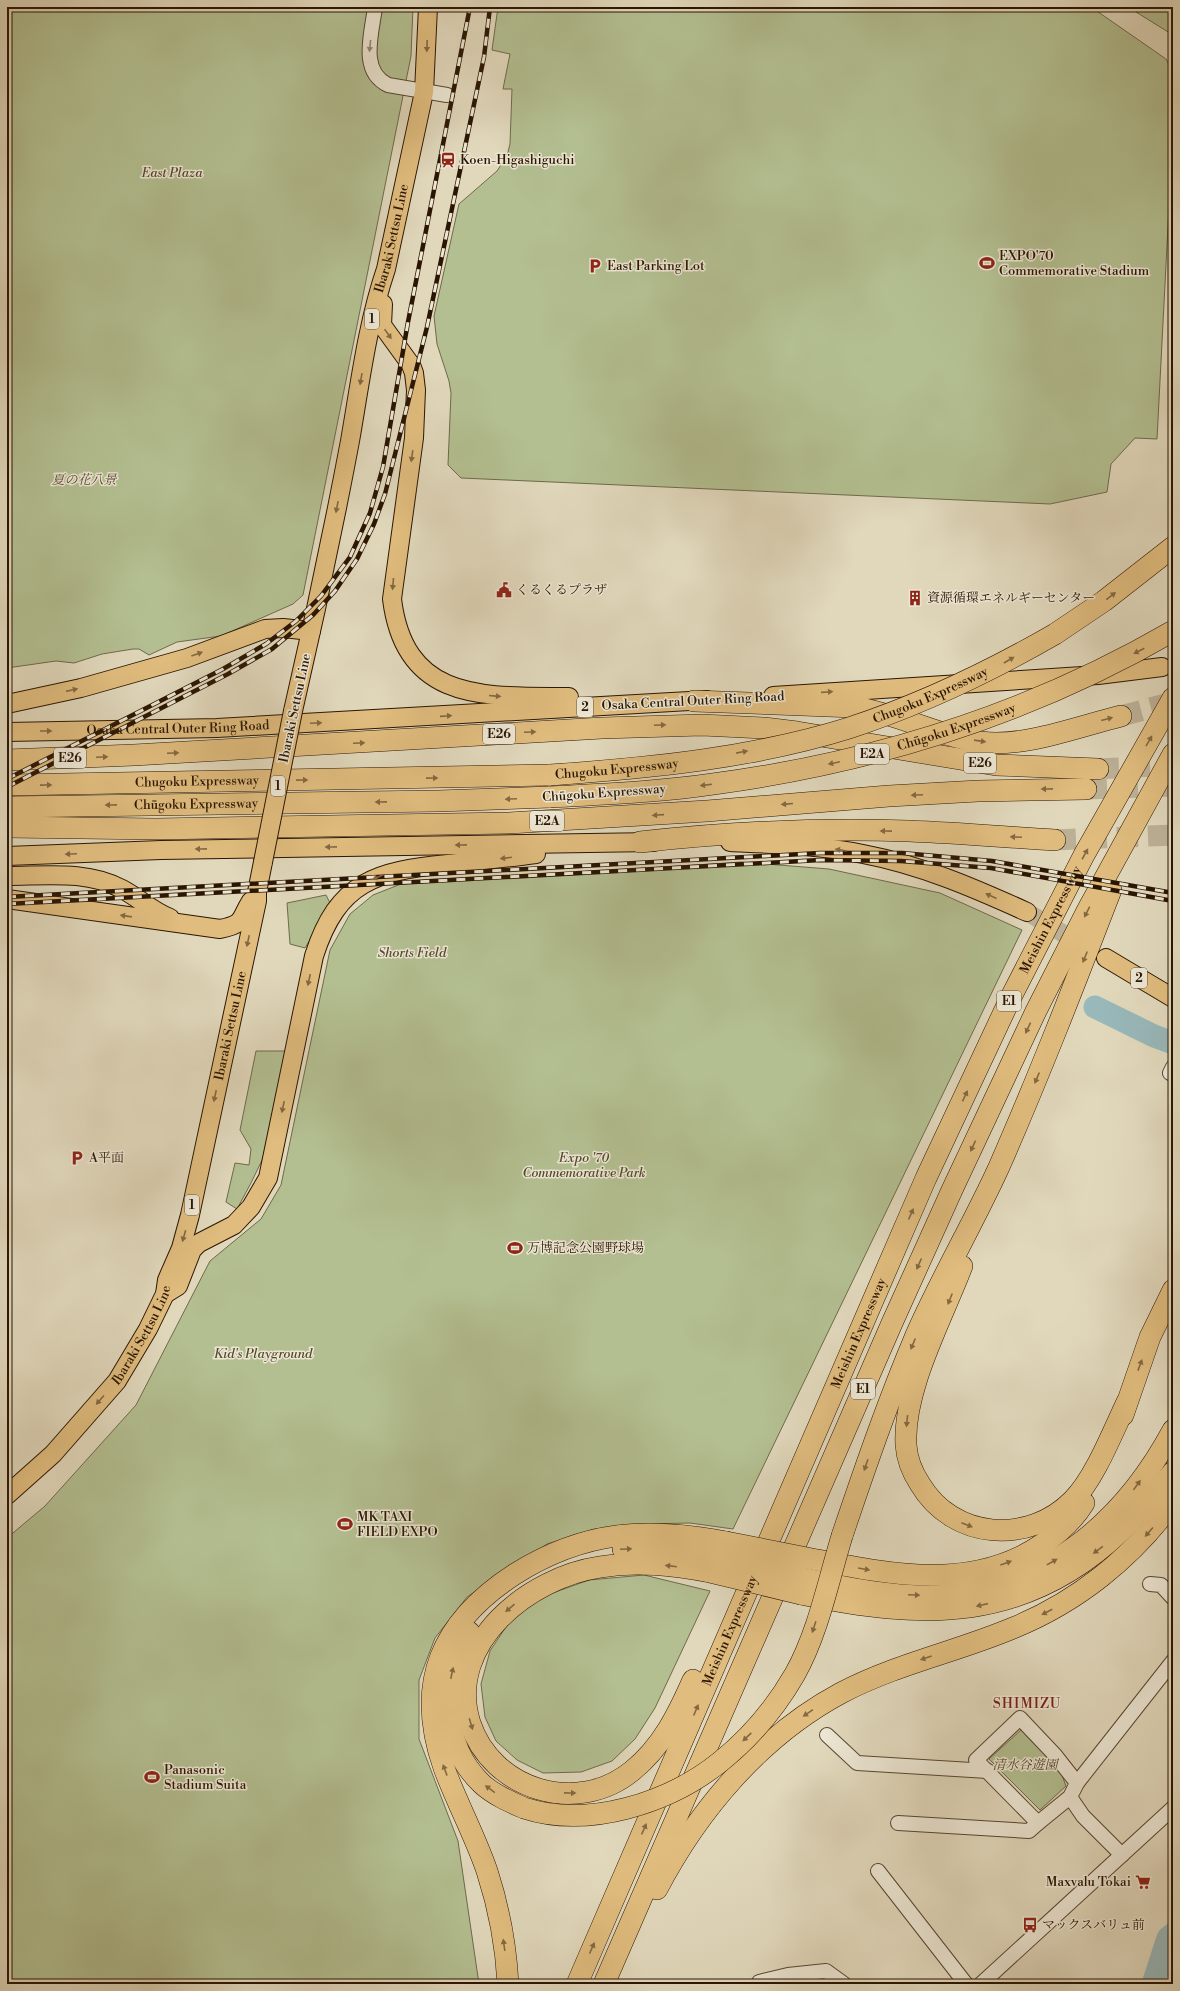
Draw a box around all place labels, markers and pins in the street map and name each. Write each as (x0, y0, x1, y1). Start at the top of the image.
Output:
station icon: Koen-Higashiguchi (439, 151, 457, 169)
place label: Koen-Higashiguchi (460, 152, 575, 168)
place label: EXPO'70 Commemorative Stadium (999, 248, 1150, 279)
sports icon: EXPO'70 Commemorative Stadium (978, 254, 996, 272)
parking icon: East Parking Lot (586, 257, 604, 275)
place label: East Parking Lot (607, 258, 705, 274)
public building icon: くるくるプラザ (495, 581, 513, 599)
place label: くるくるプラザ (516, 582, 607, 598)
building icon: 資源循環エネルギーセンター (906, 589, 924, 607)
place label: 資源循環エネルギーセンター (927, 590, 1095, 606)
parking icon: A平面 (68, 1149, 86, 1167)
place label: A平面 (88, 1150, 124, 1166)
sports icon: 万博記念公園野球場 (506, 1239, 524, 1257)
place label: 万博記念公園野球場 (527, 1240, 644, 1256)
place label: MK TAXI FIELD EXPO (357, 1509, 438, 1540)
sports icon: MK TAXI FIELD EXPO (336, 1515, 354, 1533)
place label: Panasonic Stadium Suita (164, 1762, 247, 1793)
sports icon: Panasonic Stadium Suita (143, 1768, 161, 1786)
supermarket icon: Maxvalu Tokai (1134, 1873, 1152, 1891)
place label: Maxvalu Tokai (1046, 1874, 1131, 1890)
bus stop icon: マックスバリュ前 (1021, 1916, 1039, 1934)
place label: マックスバリュ前 (1042, 1917, 1145, 1933)

